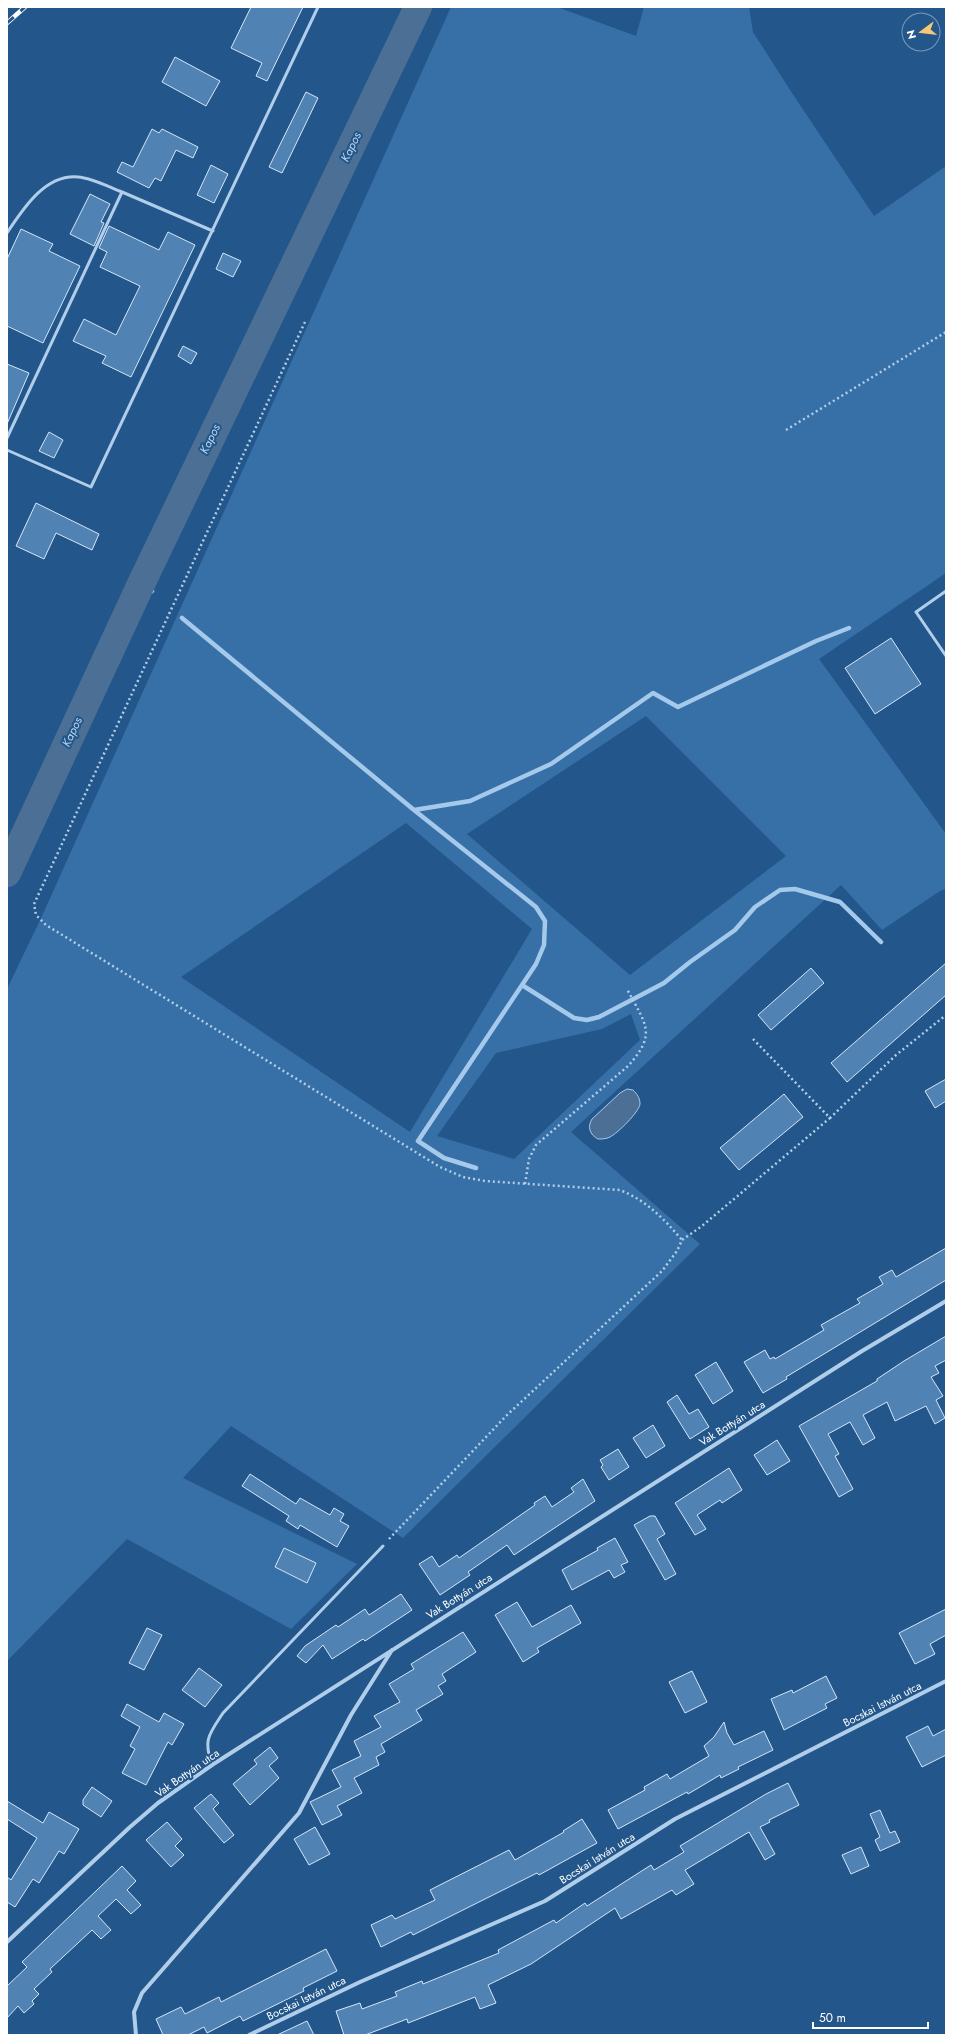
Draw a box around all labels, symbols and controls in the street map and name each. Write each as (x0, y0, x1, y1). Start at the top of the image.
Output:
north arrow (901, 12, 941, 52)
text: N (902, 28, 920, 41)
water label: Kapos (336, 129, 366, 165)
water label: Kapos (195, 421, 225, 457)
water label: Kapos (57, 714, 87, 750)
street label: Vak Bottyán utca (696, 1396, 768, 1450)
street label: Vak Bottyán utca (423, 1569, 495, 1623)
street label: Bocskai István utca (840, 1677, 924, 1731)
street label: Vak Bottyán utca (152, 1745, 222, 1801)
street label: Bocskai István utca (556, 1828, 638, 1888)
street label: Bocskai István utca (264, 1972, 348, 2024)
scale bar (813, 2004, 928, 2030)
text: 50 m (819, 2009, 846, 2027)

